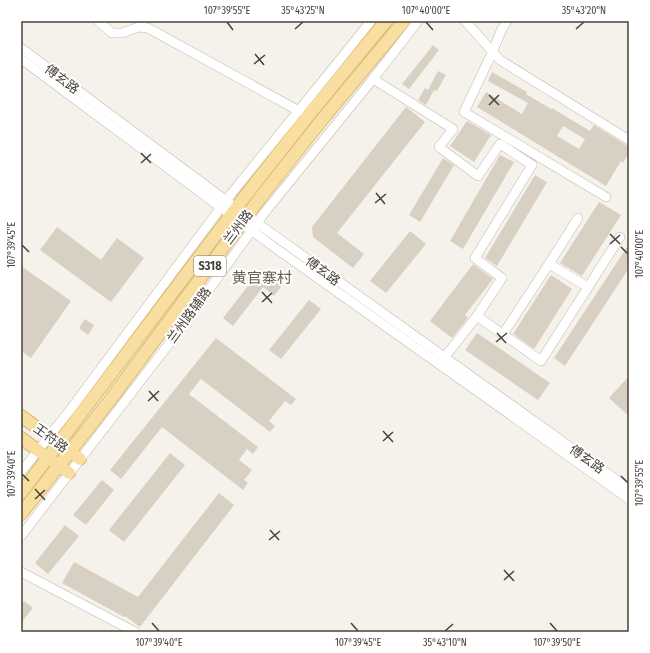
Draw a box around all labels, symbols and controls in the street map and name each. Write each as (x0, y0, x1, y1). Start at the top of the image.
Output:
text: 107°39'55"E (204, 5, 250, 17)
text: 35°43'25"N (281, 5, 325, 17)
text: 107°40'00"E (402, 5, 451, 17)
text: 35°43'20"N (562, 5, 606, 17)
street label: 傅玄路 (42, 61, 82, 97)
street label: 兰州路 (220, 207, 256, 247)
text: 107°39'45"E (6, 222, 18, 268)
text: 107°40'00"E (634, 229, 646, 278)
street label: 傅玄路 (303, 253, 343, 289)
road number: S318 (194, 256, 226, 276)
district label: 黄官寨村 (232, 269, 292, 287)
street label: 兰州路辅路 (164, 284, 214, 346)
street label: 王符路 (31, 420, 71, 456)
street label: 傅玄路 (567, 442, 607, 476)
text: 107°39'40"E (6, 450, 18, 498)
text: 107°39'55"E (634, 460, 646, 506)
text: 107°39'40"E (135, 637, 183, 649)
text: 107°39'45"E (335, 637, 381, 649)
text: 35°43'10"N (423, 637, 467, 649)
text: 107°39'50"E (533, 637, 581, 649)

